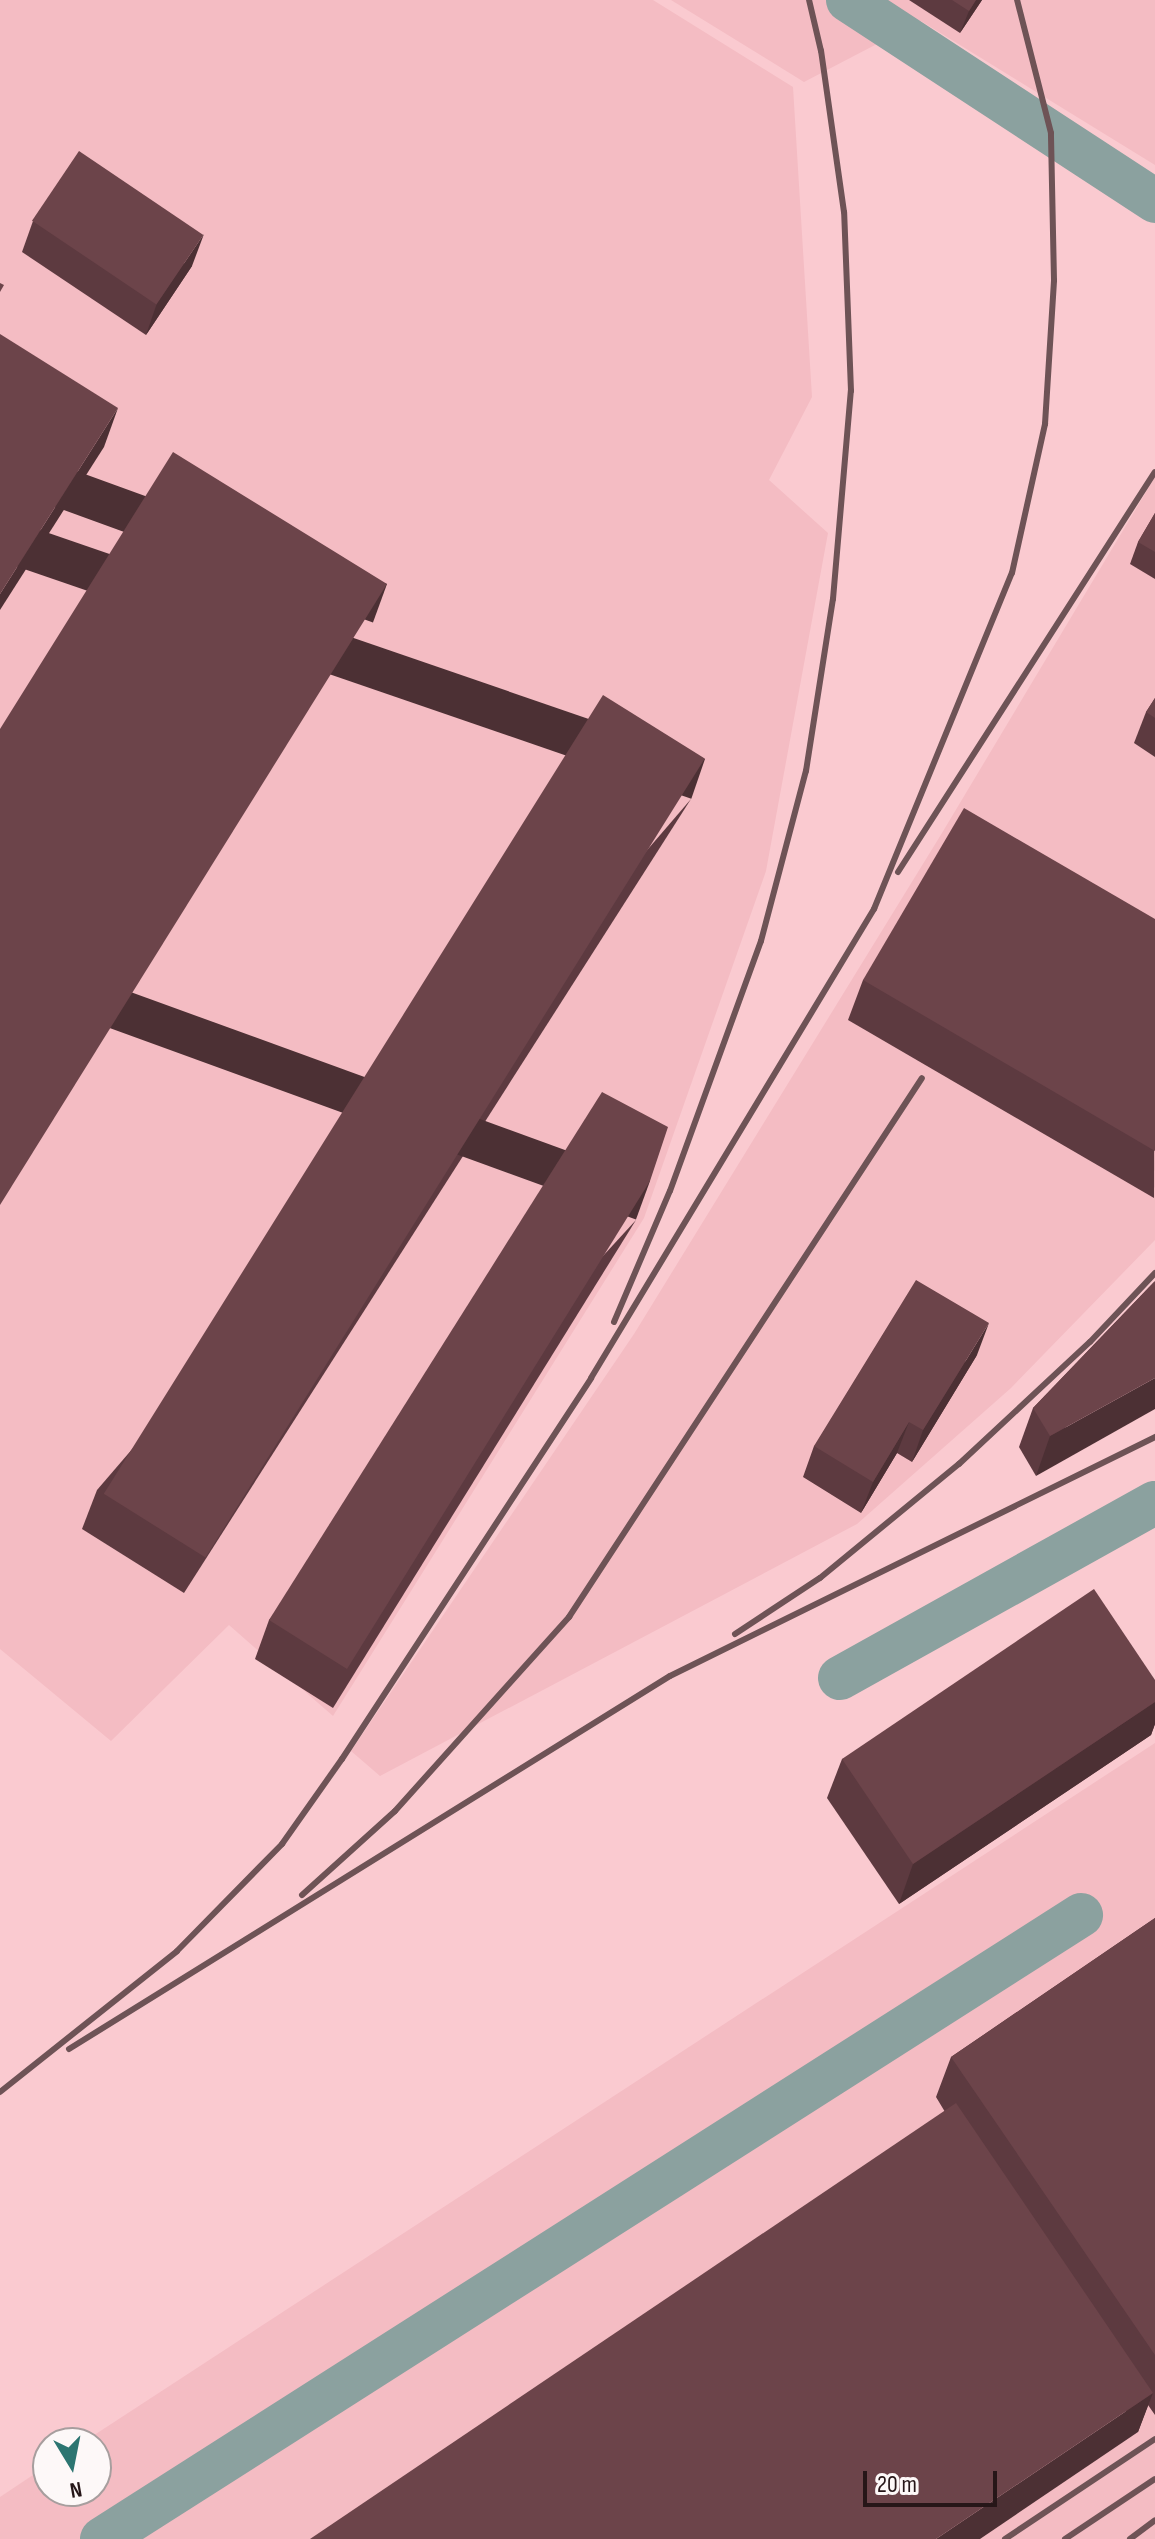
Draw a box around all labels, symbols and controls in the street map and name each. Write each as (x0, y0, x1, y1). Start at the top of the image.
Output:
north arrow (32, 2427, 112, 2507)
scale bar (867, 2455, 1001, 2505)
text: 20 m (877, 2470, 917, 2499)
text: N (68, 2475, 84, 2503)

